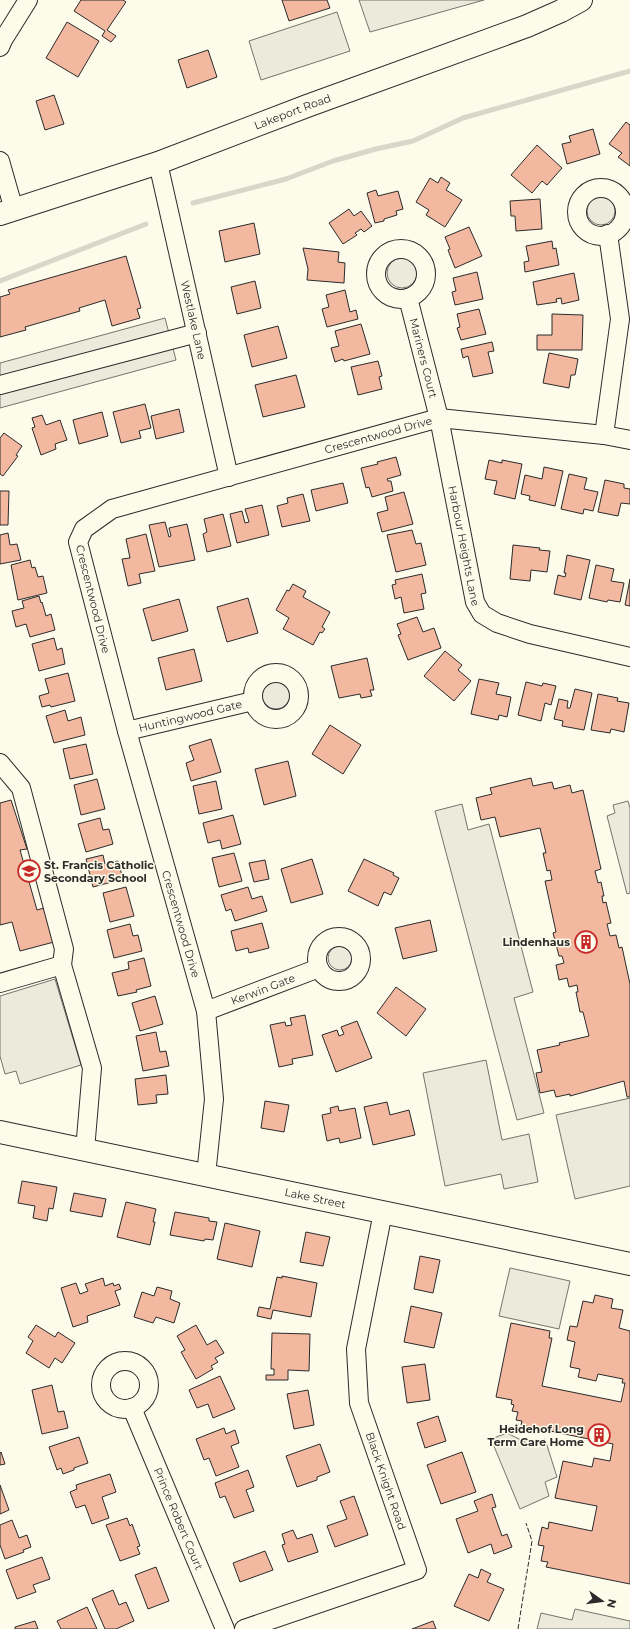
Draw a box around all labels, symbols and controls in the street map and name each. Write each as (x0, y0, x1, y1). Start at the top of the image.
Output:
street label: Lakeport Road (252, 91, 333, 133)
street label: Westlake Lane (178, 279, 209, 361)
street label: Mariners Court (406, 317, 441, 400)
street label: Crescentwood Drive (323, 413, 434, 457)
street label: Harbour Heights Lane (445, 484, 483, 609)
street label: Crescentwood Drive (73, 543, 113, 655)
street label: Huntingwood Gate (137, 697, 244, 735)
school or university icon: St. Francis Catholic Secondary School (16, 858, 42, 884)
place label: St. Francis Catholic Secondary School (44, 858, 154, 885)
street label: Crescentwood Drive (159, 869, 203, 980)
building icon: Lindenhaus (573, 929, 599, 955)
place label: Lindenhaus (502, 935, 570, 949)
street label: Kerwin Gate (229, 971, 297, 1008)
street label: Lake Street (283, 1185, 348, 1211)
place label: Heidehof Long Term Care Home (487, 1422, 584, 1449)
building icon: Heidehof Long Term Care Home (586, 1422, 612, 1448)
street label: Black Knight Road (363, 1430, 409, 1532)
street label: Prince Robert Court (151, 1465, 207, 1572)
north arrow (582, 1581, 622, 1621)
text: N (604, 1597, 620, 1609)

